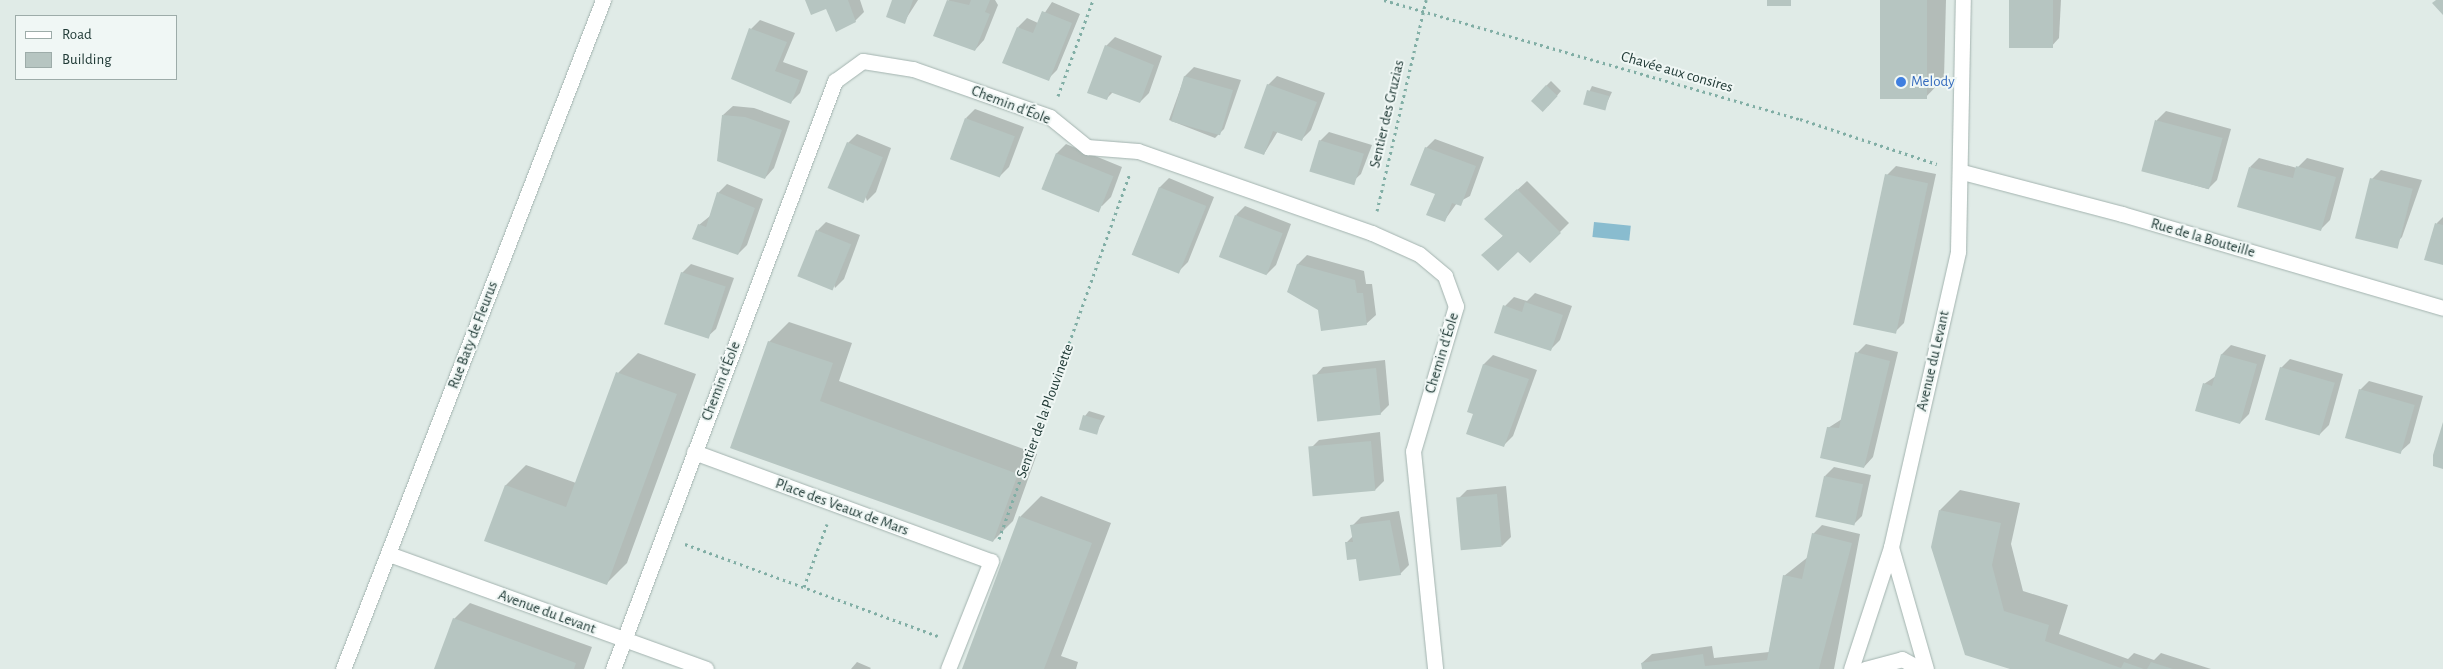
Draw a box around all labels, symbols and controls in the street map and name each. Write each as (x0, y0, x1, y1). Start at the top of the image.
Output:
legend (15, 15, 178, 80)
text: Road (62, 27, 92, 42)
street label: Chavée aux consires (1619, 47, 1735, 97)
text: Building (62, 52, 112, 67)
street label: Sentier des Gruzias (1366, 58, 1408, 170)
place label: Melody (1911, 73, 1955, 91)
marker: Melody (1895, 76, 1907, 88)
street label: Chemin d'Éole (969, 82, 1053, 128)
street label: Rue de la Bouteille (2149, 215, 2257, 261)
street label: Rue Baty de Fleurus (444, 279, 502, 391)
street label: Avenue du Levant (1913, 309, 1953, 413)
street label: Chemin d'Éole (1421, 310, 1463, 396)
street label: Chemin d'Éole (698, 339, 744, 423)
street label: Sentier de la Plouvinette (1012, 341, 1078, 481)
street label: Place des Veaux de Mars (773, 474, 911, 540)
street label: Avenue du Levant (496, 586, 598, 638)

